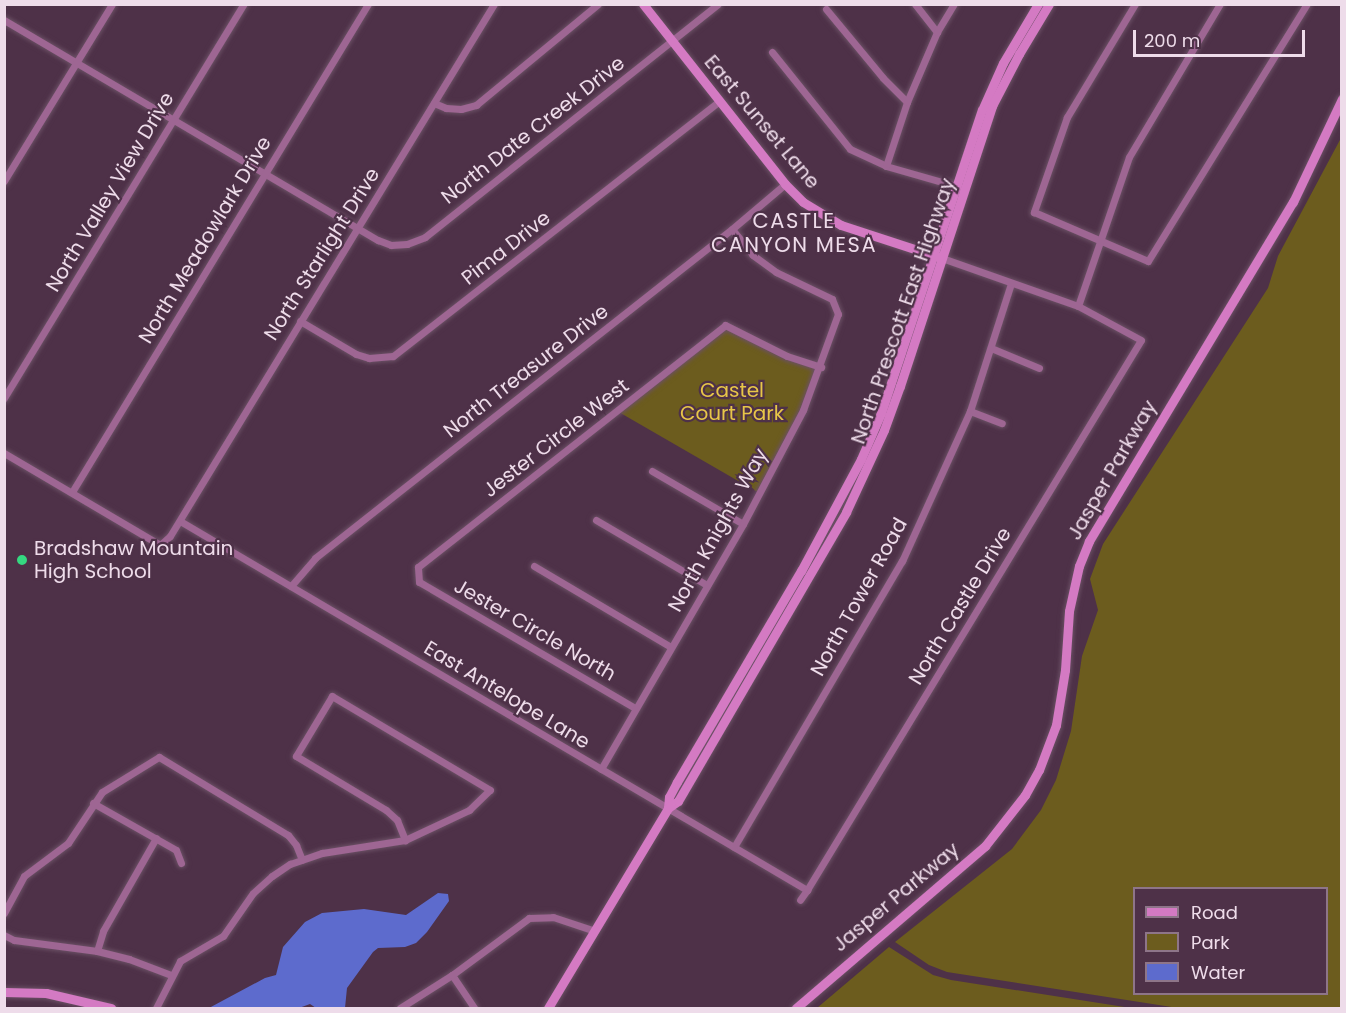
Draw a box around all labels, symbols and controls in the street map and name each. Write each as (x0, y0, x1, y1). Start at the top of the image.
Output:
scale bar (1136, 18, 1308, 56)
text: 200 m (1144, 28, 1200, 53)
street label: East Sunset Lane (699, 50, 825, 194)
street label: North Date Creek Drive (437, 51, 629, 209)
street label: North Valley View Drive (41, 88, 179, 296)
street label: North Meadowlark Drive (134, 132, 276, 348)
street label: North Starlight Drive (259, 163, 385, 345)
street label: North Prescott East Highway (846, 175, 960, 447)
street label: Pima Drive (457, 206, 555, 290)
district label: CASTLE CANYON MESA (711, 208, 877, 258)
street label: North Treasure Drive (439, 299, 613, 443)
street label: Jester Circle West (478, 374, 634, 502)
park label: Castel Court Park (680, 379, 784, 426)
street label: Jasper Parkway (1062, 396, 1162, 544)
street label: North Knights Way (663, 444, 773, 616)
street label: North Tower Road (806, 514, 912, 680)
street label: North Castle Drive (904, 523, 1016, 689)
place label: Bradshaw Mountain High School (34, 536, 233, 583)
marker: Bradshaw Mountain High School (15, 553, 29, 567)
street label: Jester Circle North (450, 574, 620, 686)
street label: East Antelope Lane (420, 636, 594, 754)
street label: Jasper Parkway (828, 837, 964, 957)
legend (1133, 887, 1328, 995)
text: Road (1191, 900, 1238, 925)
text: Park (1191, 930, 1230, 955)
text: Water (1191, 960, 1245, 985)

